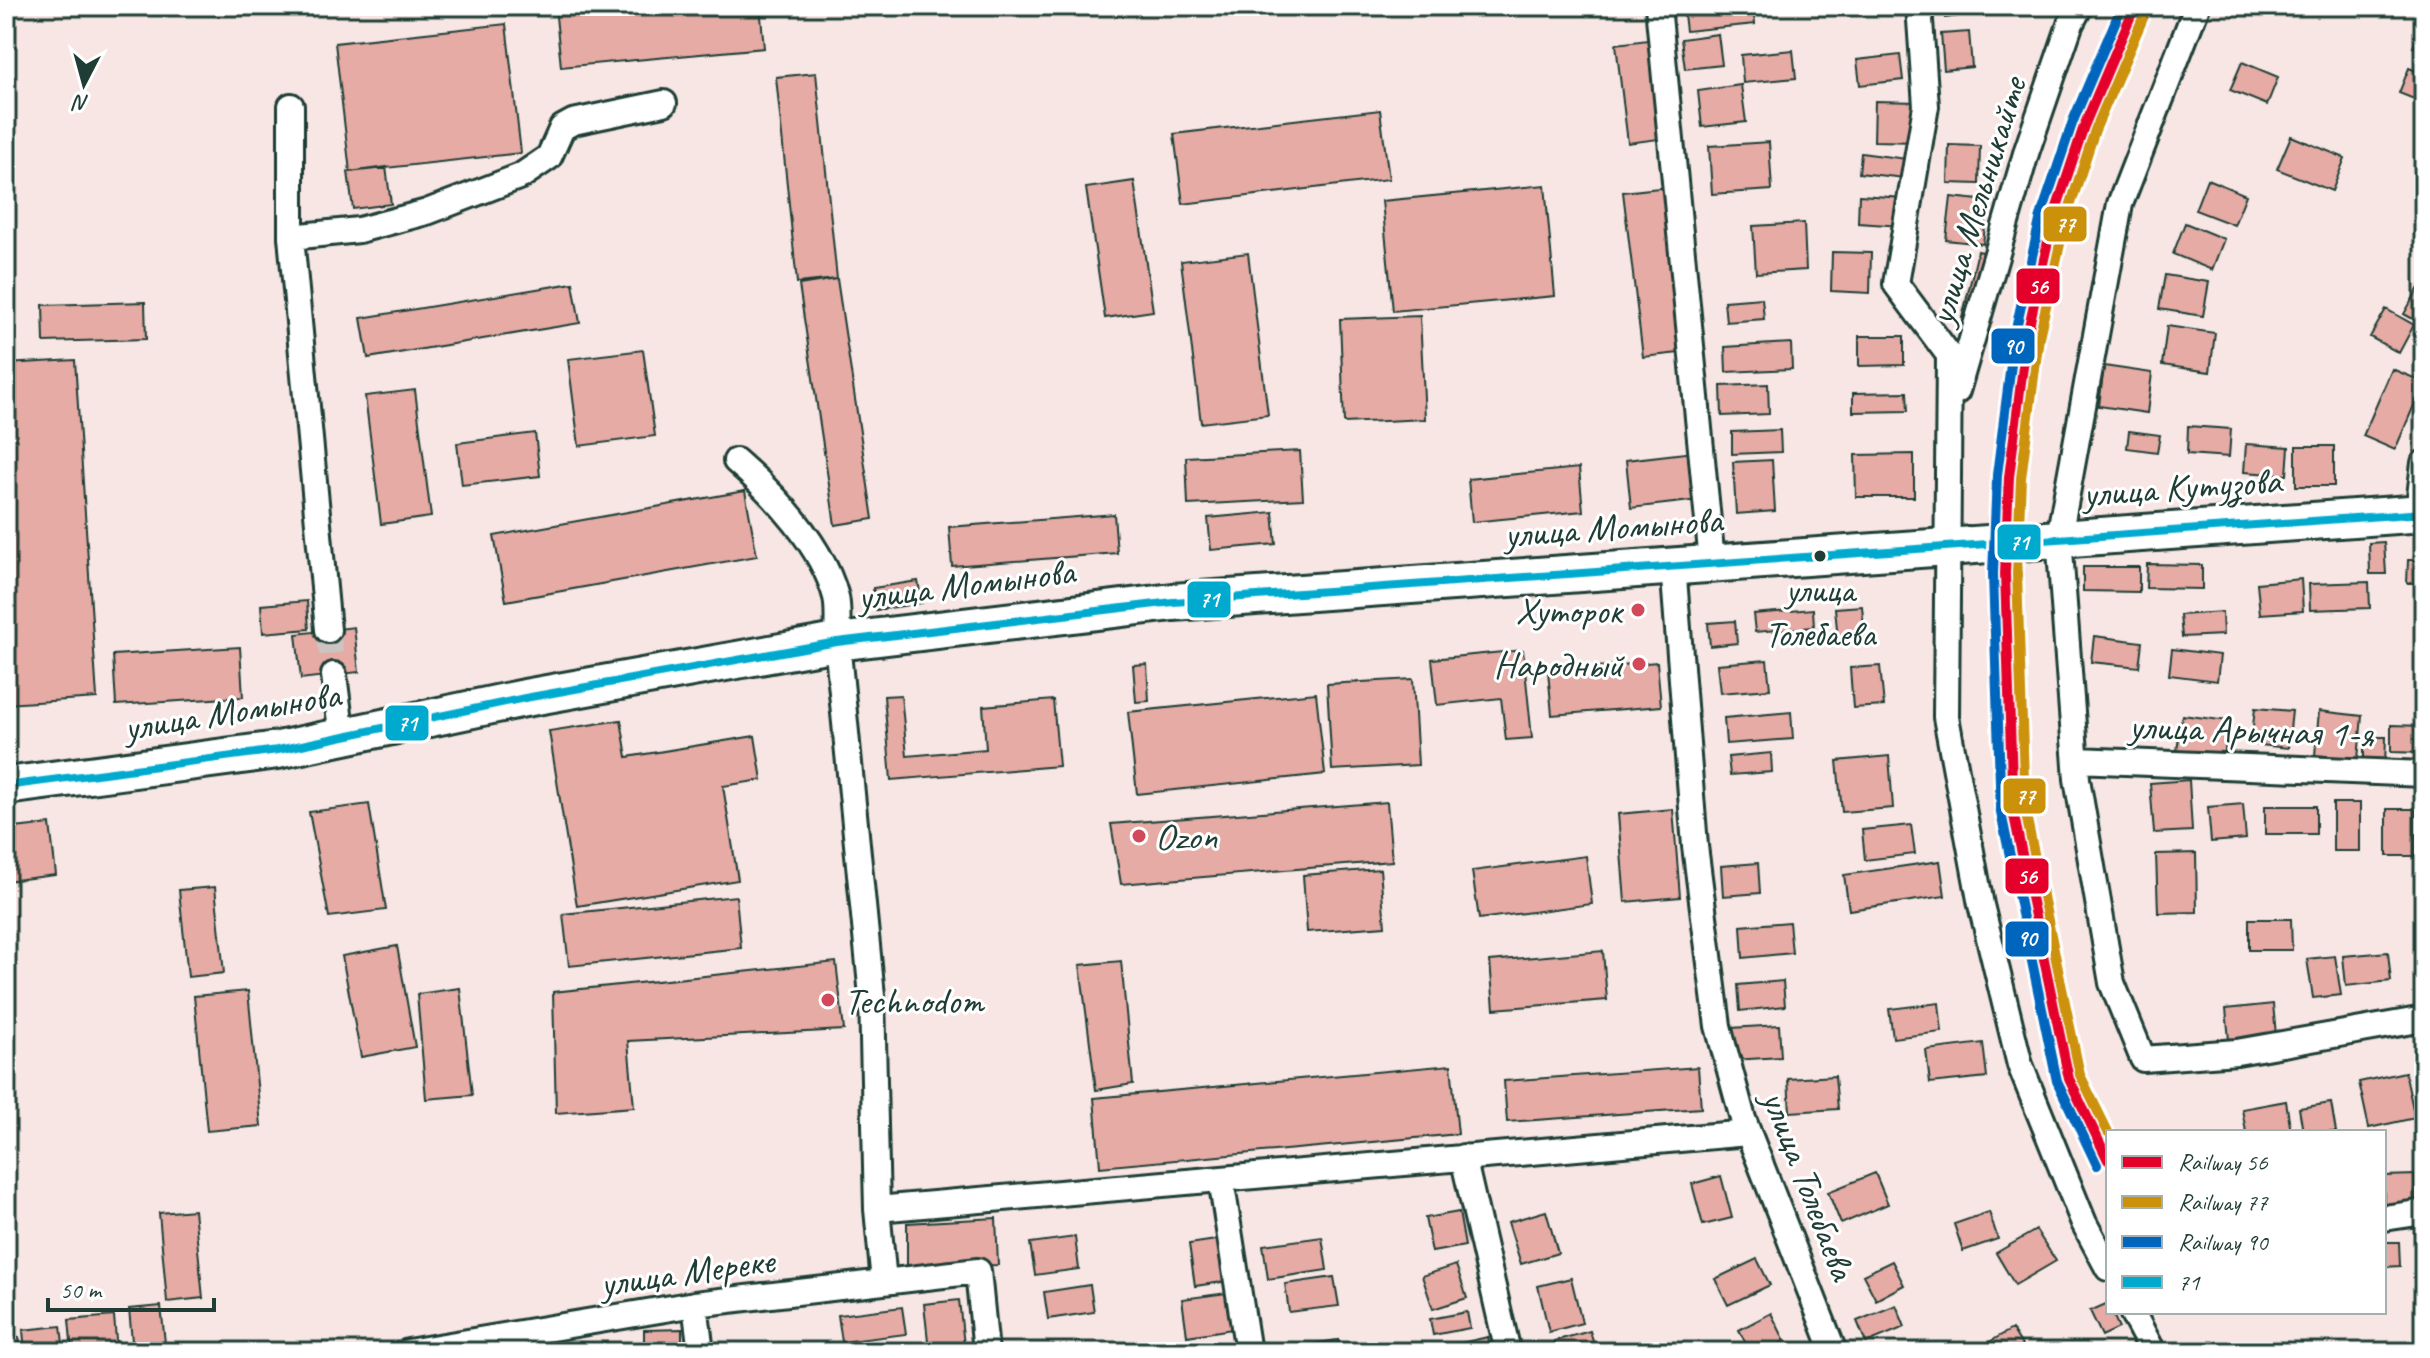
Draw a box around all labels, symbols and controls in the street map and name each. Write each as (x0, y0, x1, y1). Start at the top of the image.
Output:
north arrow (44, 44, 124, 124)
street label: улица Мельникайте (1917, 69, 2038, 332)
text: N (70, 88, 90, 118)
line badge: 77 (2042, 205, 2088, 243)
text: 77 (2055, 211, 2077, 239)
line badge: 56 (2015, 267, 2061, 305)
text: 56 (2028, 273, 2050, 301)
line badge: 90 (1990, 327, 2036, 365)
text: 90 (2003, 333, 2025, 361)
street label: улица Кутузова (2079, 456, 2285, 518)
street label: улица Момынова (1501, 496, 1726, 558)
line badge: 71 (1996, 523, 2042, 561)
text: 71 (2009, 529, 2031, 557)
street label: улица Момынова (853, 547, 1080, 621)
marker: улица Толебаева (1812, 548, 1828, 564)
place label: улица Толебаева (1765, 567, 1878, 657)
line badge: 71 (1186, 580, 1232, 619)
text: 71 (1199, 586, 1221, 614)
place label: Хуторок (1515, 587, 1624, 634)
marker: Хуторок (1629, 601, 1647, 619)
place label: Народный (1493, 641, 1625, 688)
marker: Народный (1630, 655, 1648, 673)
street label: улица Момынова (119, 670, 346, 752)
street label: улица Арычная 1-я (2126, 702, 2375, 758)
line badge: 71 (384, 704, 430, 742)
text: 71 (397, 710, 419, 738)
line badge: 77 (2002, 777, 2047, 815)
text: 77 (2015, 783, 2037, 811)
place label: Ozon (1155, 813, 1218, 860)
marker: Ozon (1130, 827, 1148, 845)
line badge: 56 (2004, 857, 2050, 895)
text: 56 (2017, 863, 2039, 891)
line badge: 90 (2004, 920, 2050, 958)
text: 90 (2017, 925, 2039, 953)
place label: Technodom (844, 977, 986, 1024)
marker: Technodom (819, 991, 837, 1009)
street label: улица Толебаева (1751, 1082, 1867, 1289)
legend (2106, 1130, 2386, 1314)
text: Railway 56 (2178, 1147, 2269, 1177)
text: Railway 77 (2178, 1187, 2269, 1217)
text: Railway 90 (2178, 1227, 2270, 1257)
street label: улица Мереке (595, 1236, 780, 1308)
scale bar (48, 1262, 214, 1312)
text: 71 (2178, 1267, 2201, 1297)
text: 50 m (60, 1275, 103, 1305)

